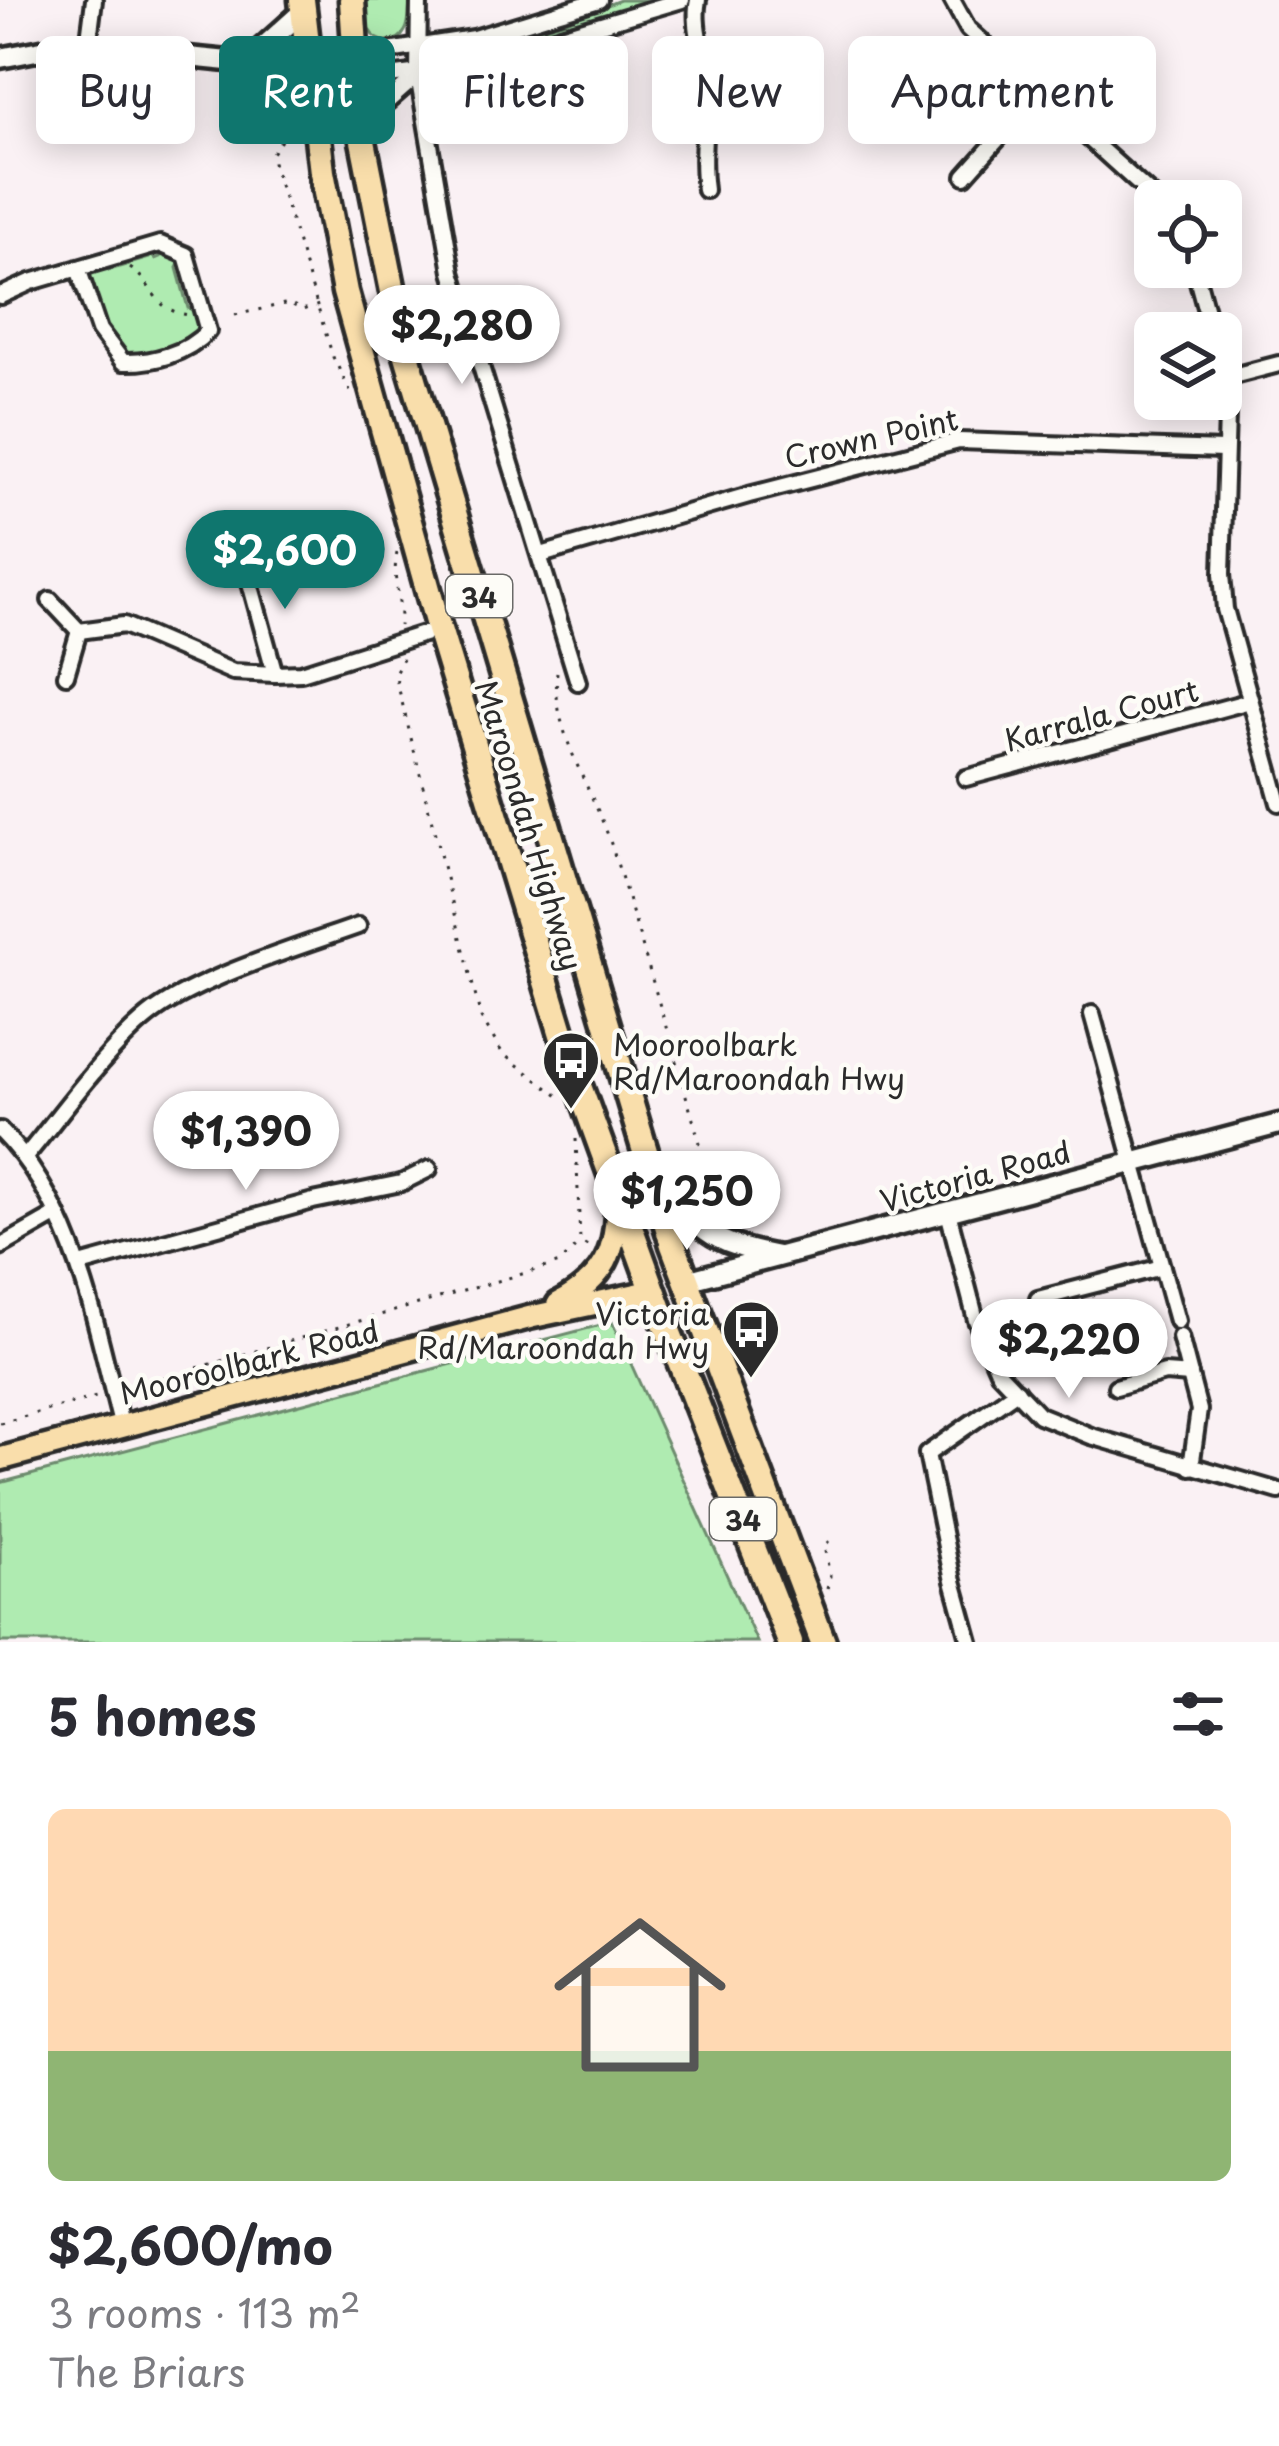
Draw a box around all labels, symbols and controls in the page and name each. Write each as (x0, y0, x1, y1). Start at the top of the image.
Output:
chip: Buy (36, 36, 195, 144)
chip: Rent (219, 36, 395, 144)
chip: Filters (419, 36, 628, 144)
chip: New (652, 36, 824, 144)
chip: Apartment (848, 36, 1156, 144)
map controls (1134, 180, 1242, 420)
button: locate (1134, 180, 1242, 288)
pin: $2,280 (364, 285, 560, 387)
text: $2,280 (391, 294, 533, 353)
button: layers (1134, 312, 1242, 420)
street label: Crown Point (780, 395, 962, 479)
pin: $2,600 (187, 510, 383, 612)
text: $2,600 (213, 519, 357, 578)
road number: 34 (446, 575, 512, 617)
street label: Karrala Court (999, 666, 1203, 762)
street label: Maroondah Highway (464, 674, 596, 976)
place label: Mooroolbark Rd/Maroondah Hwy (613, 1021, 905, 1100)
bus stop icon: Mooroolbark Rd/Maroondah Hwy (540, 1029, 602, 1111)
pin: $1,390 (148, 1091, 344, 1193)
text: $1,390 (180, 1100, 312, 1159)
street label: Victoria Road (875, 1128, 1075, 1222)
pin: $1,250 (589, 1151, 785, 1253)
text: $1,250 (620, 1160, 754, 1219)
place label: Victoria Rd/Maroondah Hwy (417, 1290, 709, 1369)
bus stop icon: Victoria Rd/Maroondah Hwy (720, 1298, 782, 1380)
pin: $2,220 (971, 1299, 1167, 1401)
street label: Mooroolbark Road (115, 1307, 383, 1415)
text: $2,220 (998, 1308, 1140, 1367)
road number: 34 (710, 1498, 776, 1540)
text: 5 homes (48, 1676, 257, 1753)
icon: filters (1165, 1681, 1231, 1747)
icon: home (532, 1887, 748, 2103)
text: $2,600/mo (48, 2205, 333, 2282)
text: 3 rooms · 113 m² (48, 2282, 361, 2341)
text: The Briars (48, 2341, 246, 2400)

